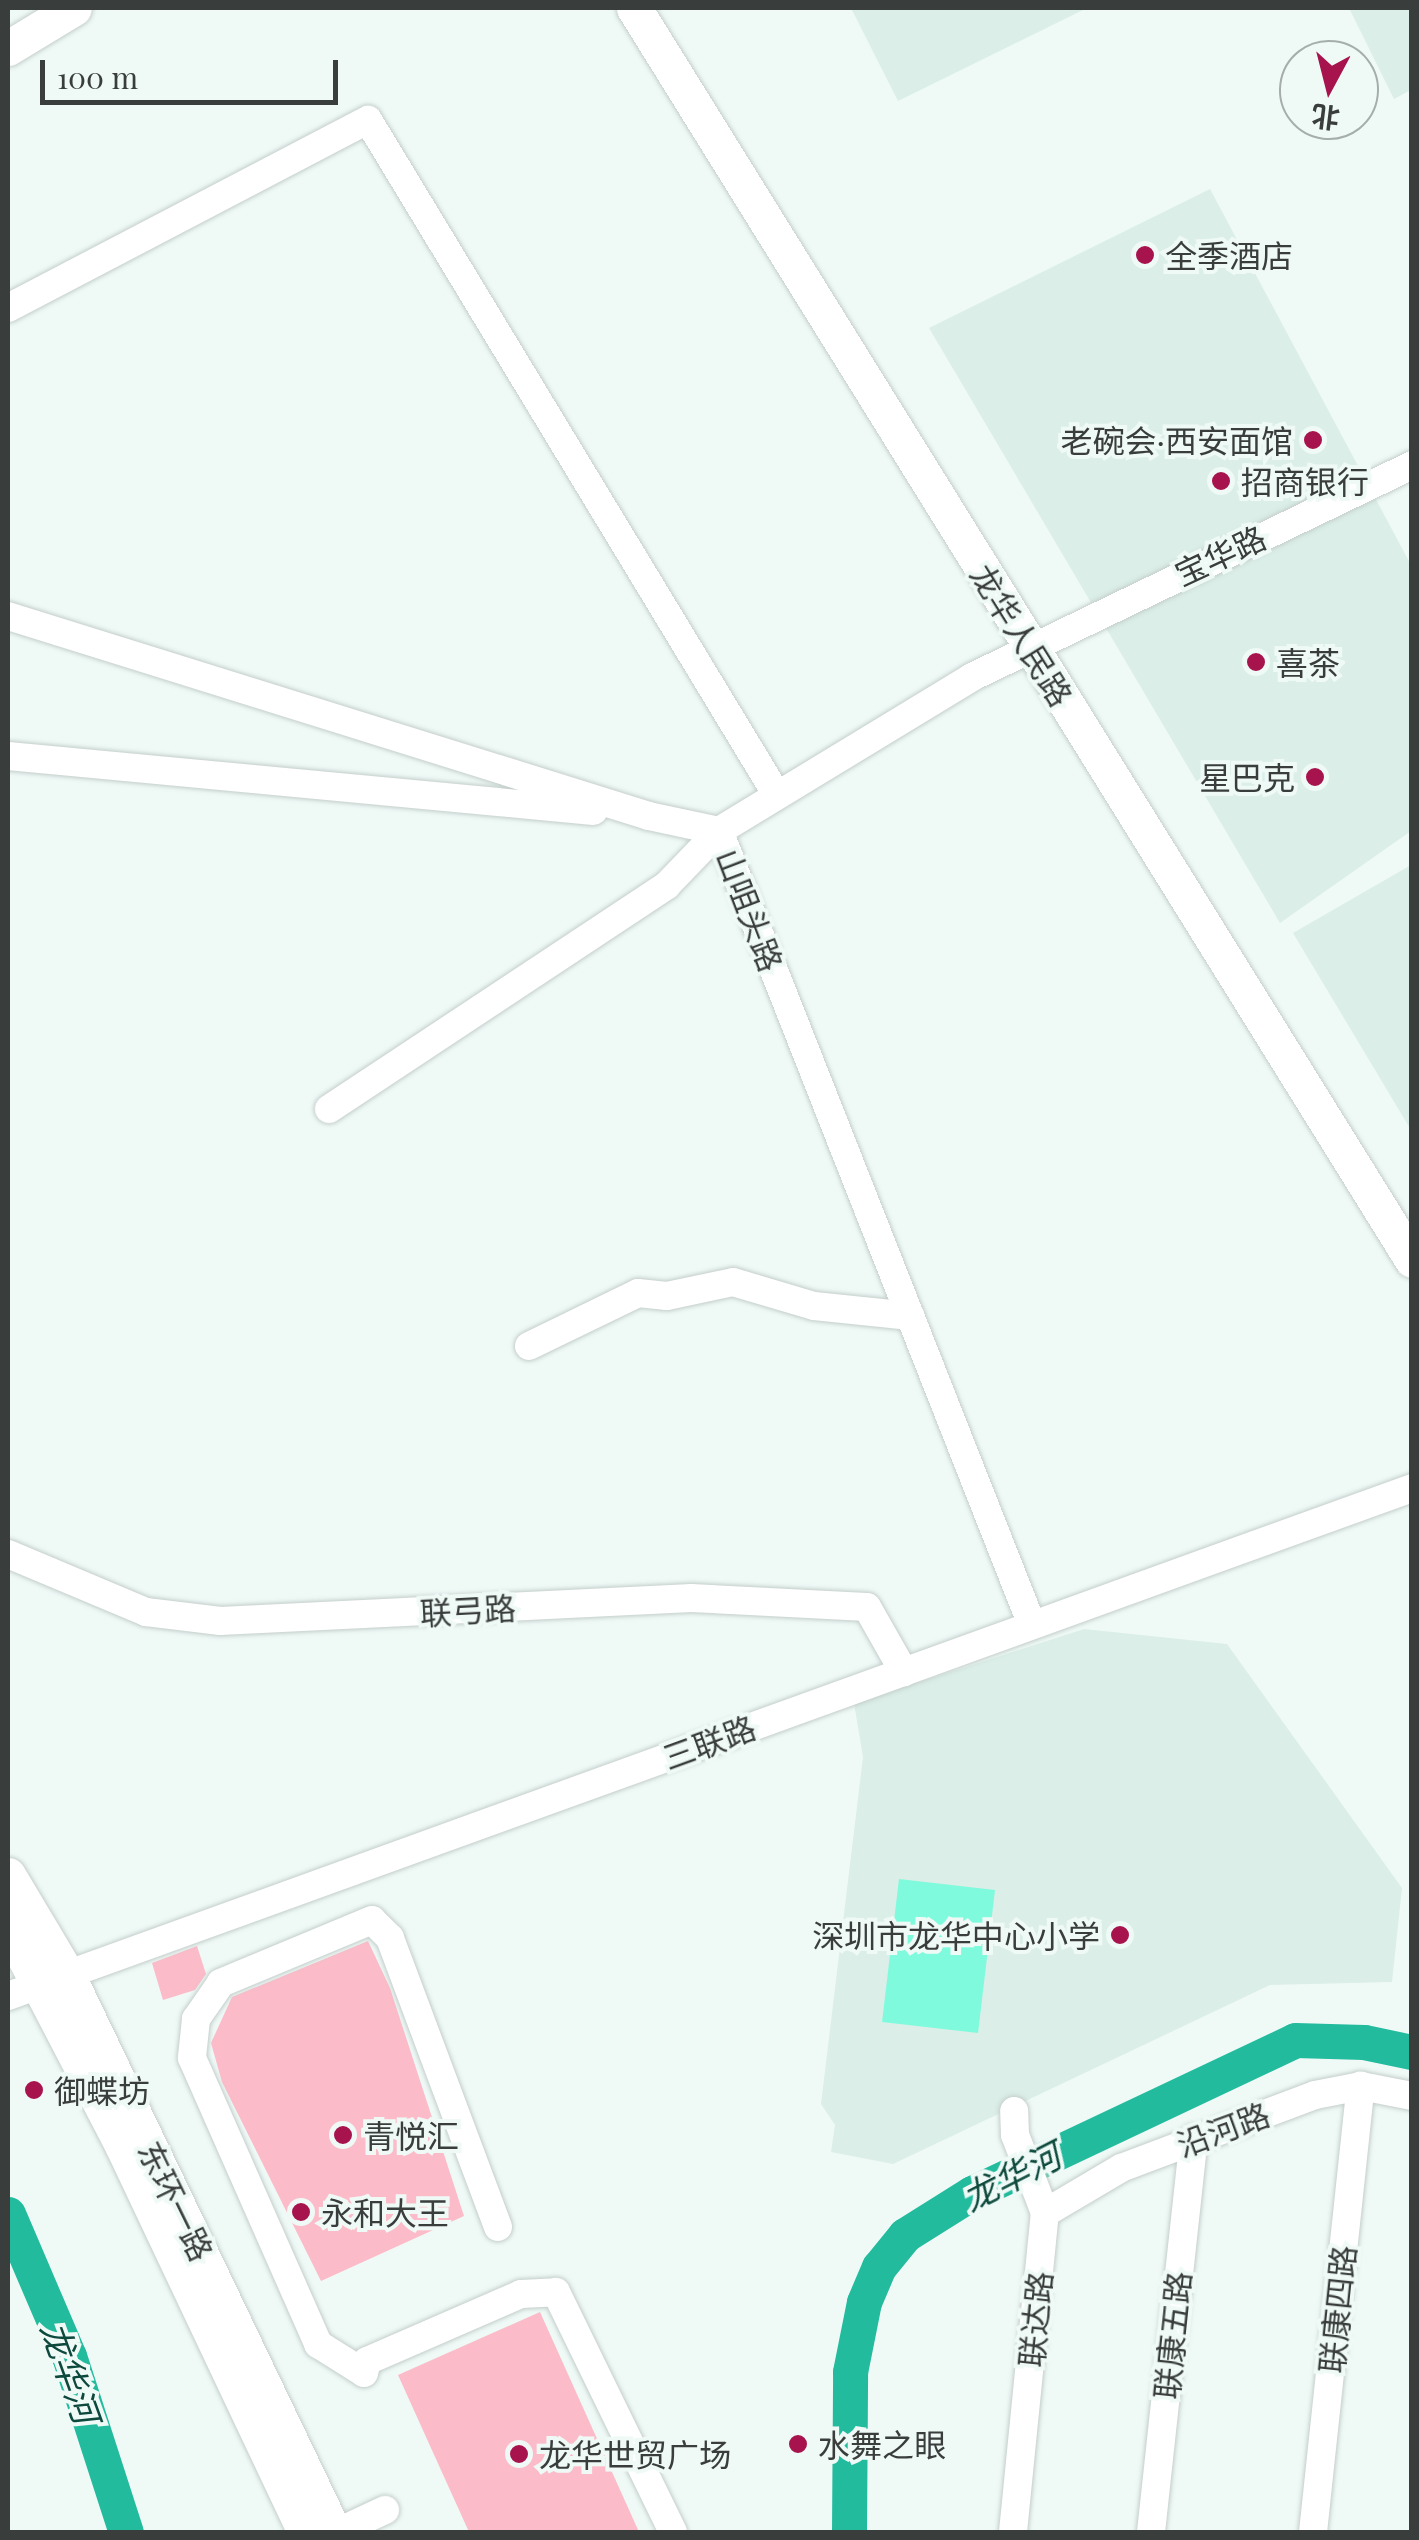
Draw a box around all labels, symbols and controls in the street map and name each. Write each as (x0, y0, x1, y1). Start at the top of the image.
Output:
scale bar (45, 40, 342, 102)
north arrow (1279, 40, 1379, 140)
text: 100 m (57, 57, 138, 97)
text: 北 (1309, 98, 1342, 138)
place label: 全季酒店 (1165, 236, 1293, 274)
marker: 全季酒店 (1134, 244, 1156, 266)
place label: 老碗会·西安面馆 (1061, 421, 1293, 459)
marker: 老碗会·西安面馆 (1302, 429, 1324, 451)
place label: 招商银行 (1241, 462, 1369, 500)
marker: 招商银行 (1210, 470, 1232, 492)
street label: 宝华路 (1168, 517, 1272, 593)
street label: 龙华人民路 (963, 557, 1081, 713)
place label: 喜茶 (1276, 643, 1340, 681)
marker: 喜茶 (1245, 651, 1267, 673)
place label: 星巴克 (1199, 758, 1295, 796)
marker: 星巴克 (1304, 766, 1326, 788)
street label: 山咀头路 (709, 843, 791, 977)
street label: 联弓路 (419, 1588, 517, 1632)
street label: 三联路 (657, 1708, 761, 1776)
place label: 深圳市龙华中心小学 (812, 1916, 1100, 1954)
marker: 深圳市龙华中心小学 (1109, 1924, 1131, 1946)
place label: 御蝶坊 (54, 2071, 150, 2109)
marker: 御蝶坊 (23, 2079, 45, 2101)
street label: 沿河路 (1171, 2095, 1275, 2163)
place label: 青悦汇 (363, 2116, 459, 2154)
marker: 青悦汇 (332, 2124, 354, 2146)
water label: 龙华河 (955, 2133, 1067, 2219)
street label: 东环一路 (131, 2135, 221, 2267)
place label: 永和大王 (321, 2193, 449, 2231)
marker: 永和大王 (290, 2201, 312, 2223)
street label: 联康四路 (1311, 2243, 1363, 2375)
street label: 联达路 (1011, 2269, 1059, 2369)
street label: 联康五路 (1146, 2269, 1198, 2401)
water label: 龙华河 (33, 2315, 109, 2429)
place label: 水舞之眼 (818, 2425, 946, 2463)
marker: 水舞之眼 (787, 2433, 809, 2455)
place label: 龙华世贸广场 (539, 2435, 731, 2473)
marker: 龙华世贸广场 (508, 2443, 530, 2465)

